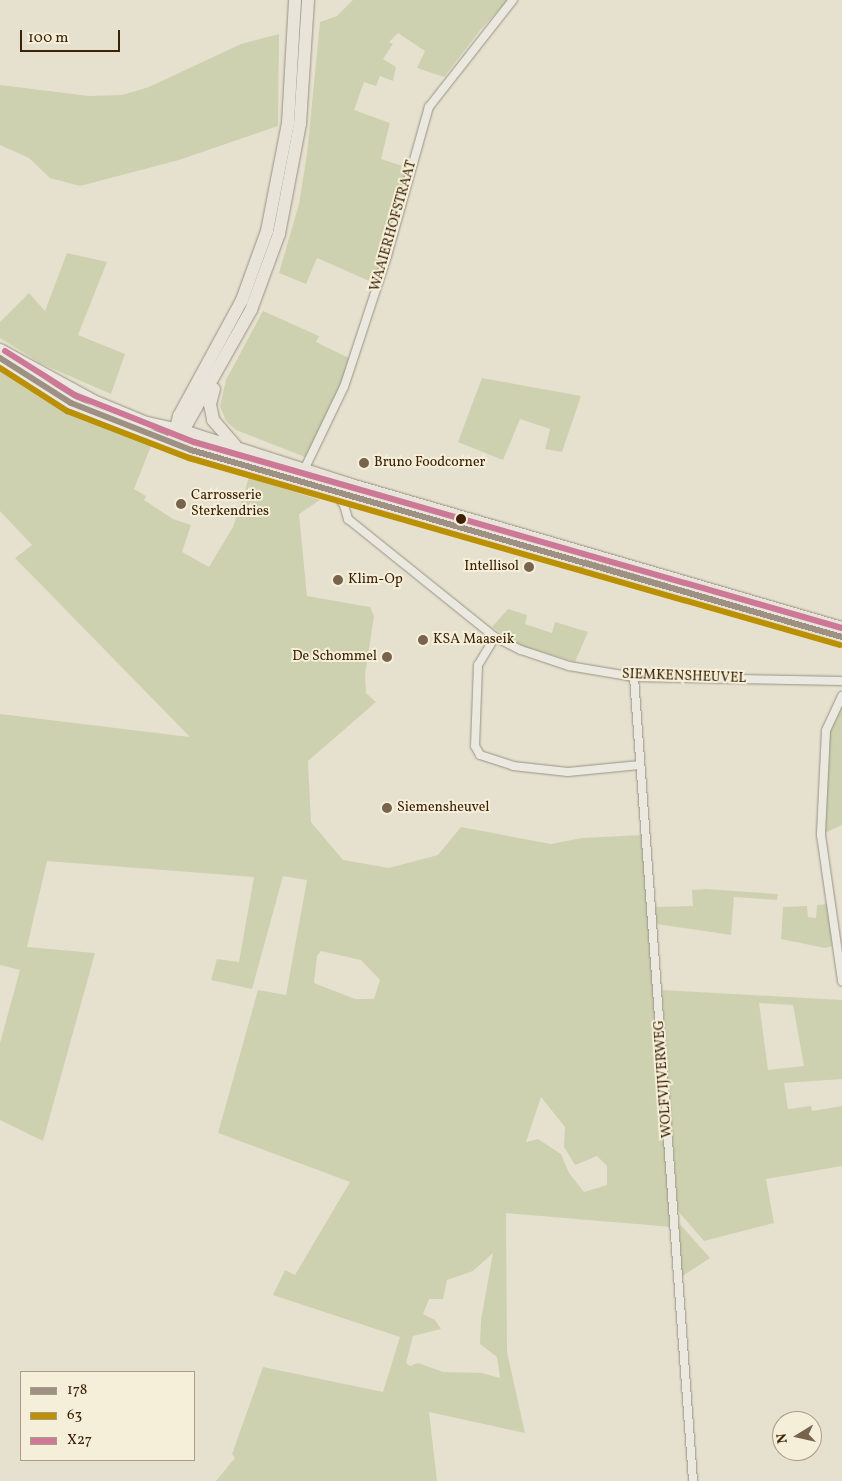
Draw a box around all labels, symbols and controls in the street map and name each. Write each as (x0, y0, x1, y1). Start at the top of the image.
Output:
scale bar (22, 20, 122, 52)
text: 100 m (28, 28, 68, 49)
street label: WAAIERHOFSTRAAT (367, 159, 421, 293)
place label: Bruno Foodcorner (374, 455, 485, 471)
marker: Bruno Foodcorner (358, 457, 370, 469)
place label: Carrosserie Sterkendries (191, 488, 269, 520)
marker: Carrosserie Sterkendries (175, 498, 187, 510)
unlabelled marker (456, 514, 466, 524)
place label: Intellisol (464, 559, 519, 575)
marker: Intellisol (523, 561, 535, 573)
place label: Klim-Op (348, 572, 403, 588)
marker: Klim-Op (332, 574, 344, 586)
place label: KSA Maaseik (433, 632, 514, 648)
marker: KSA Maaseik (417, 634, 429, 646)
place label: De Schommel (292, 649, 377, 665)
marker: De Schommel (381, 651, 393, 663)
street label: SIEMKENSHEUVEL (622, 666, 746, 688)
place label: Siemensheuvel (397, 800, 489, 816)
marker: Siemensheuvel (381, 802, 393, 814)
street label: WOLFVIJVERWEG (651, 1019, 677, 1139)
legend (20, 1371, 195, 1461)
text: 178 (67, 1380, 87, 1401)
text: 63 (67, 1405, 82, 1426)
north arrow (772, 1411, 822, 1461)
text: X27 (67, 1430, 92, 1451)
text: N (773, 1432, 793, 1445)

